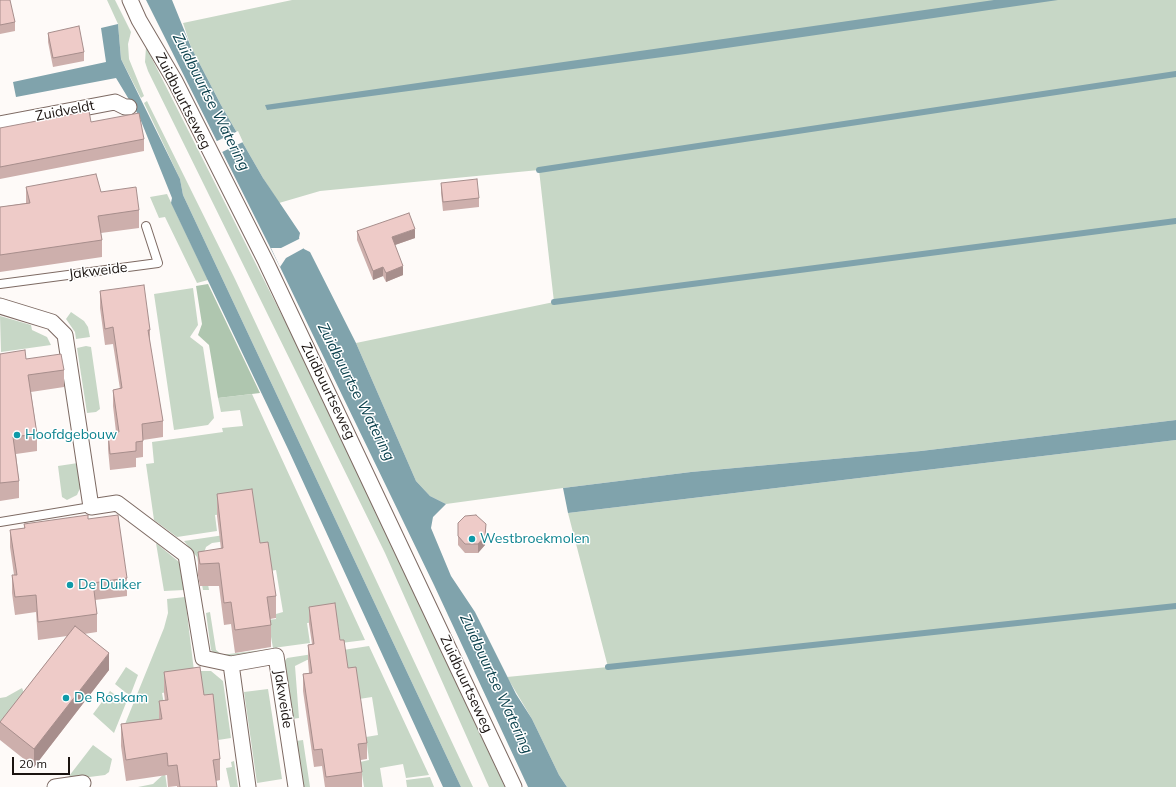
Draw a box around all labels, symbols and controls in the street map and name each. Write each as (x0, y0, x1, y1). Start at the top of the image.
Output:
water label: Zuidbuurtse Watering (168, 30, 254, 174)
street label: Zuidbuurtseweg (152, 50, 214, 152)
street label: Zuidveldt (34, 97, 96, 125)
street label: Jakweide (68, 259, 128, 283)
water label: Zuidbuurtse Watering (313, 320, 399, 464)
street label: Zuidbuurtseweg (297, 340, 359, 442)
place label: Hoofdgebouw (25, 427, 117, 443)
marker: Hoofdgebouw (12, 430, 22, 440)
place label: Westbroekmolen (480, 531, 590, 547)
marker: Westbroekmolen (467, 534, 477, 544)
place label: De Duiker (78, 577, 141, 593)
marker: De Duiker (65, 580, 75, 590)
water label: Zuidbuurtse Watering (456, 611, 536, 757)
street label: Zuidbuurtseweg (436, 633, 496, 735)
street label: Jakweide (270, 669, 296, 729)
place label: De Roskam (74, 690, 148, 706)
marker: De Roskam (61, 693, 71, 703)
scale bar (14, 749, 72, 775)
text: 20 m (19, 756, 47, 771)

